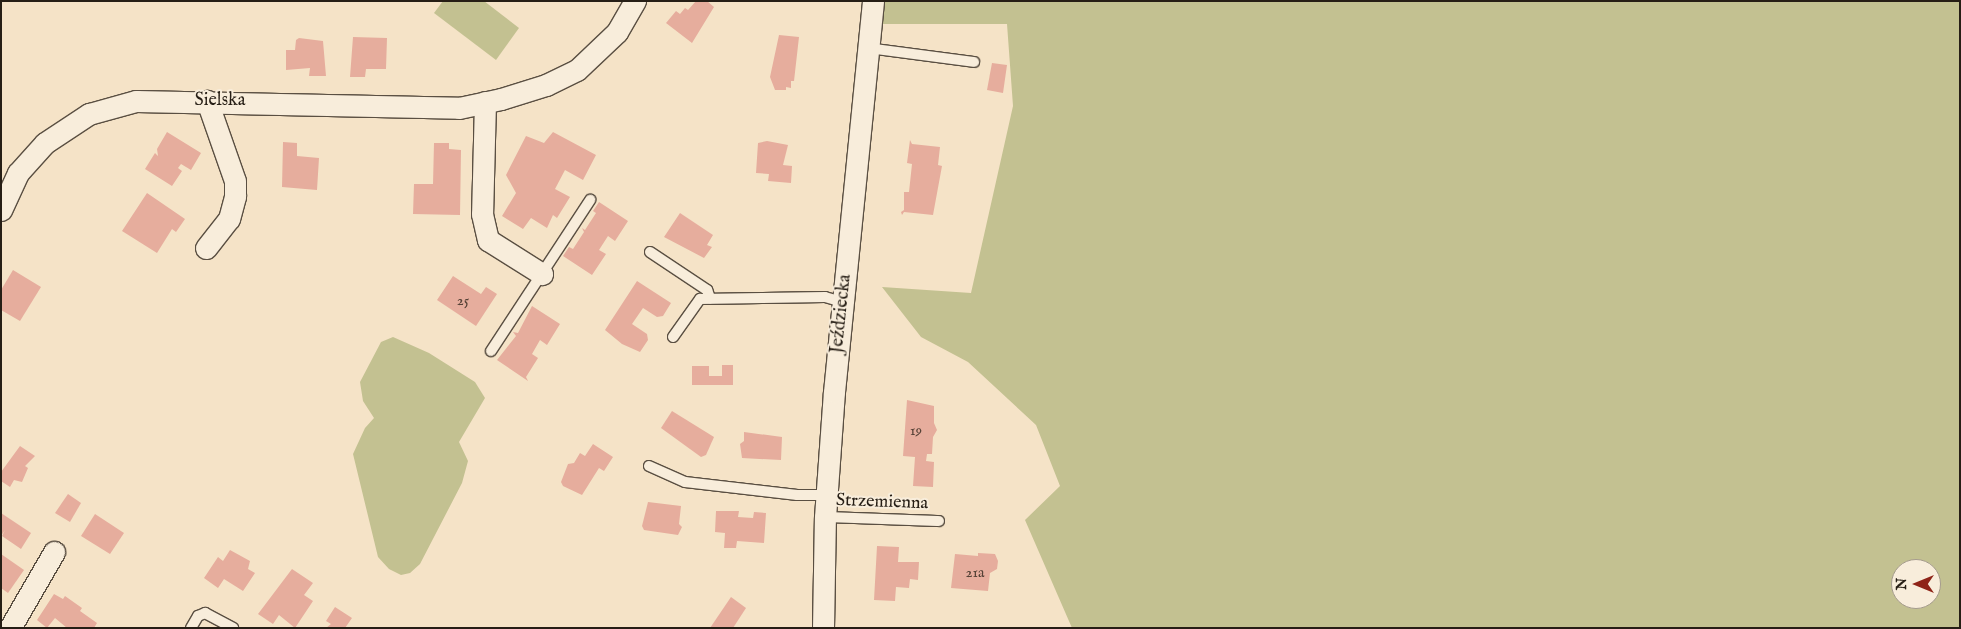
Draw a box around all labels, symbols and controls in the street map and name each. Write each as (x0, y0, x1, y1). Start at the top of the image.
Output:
street label: Sielska (195, 90, 245, 112)
street label: Jeździecka (827, 273, 857, 355)
house number: 25 (457, 292, 469, 310)
house number: 19 (910, 422, 922, 440)
street label: Strzemienna (835, 491, 929, 515)
north arrow (1891, 559, 1941, 609)
house number: 21a (965, 564, 985, 582)
text: N (1893, 578, 1911, 590)

